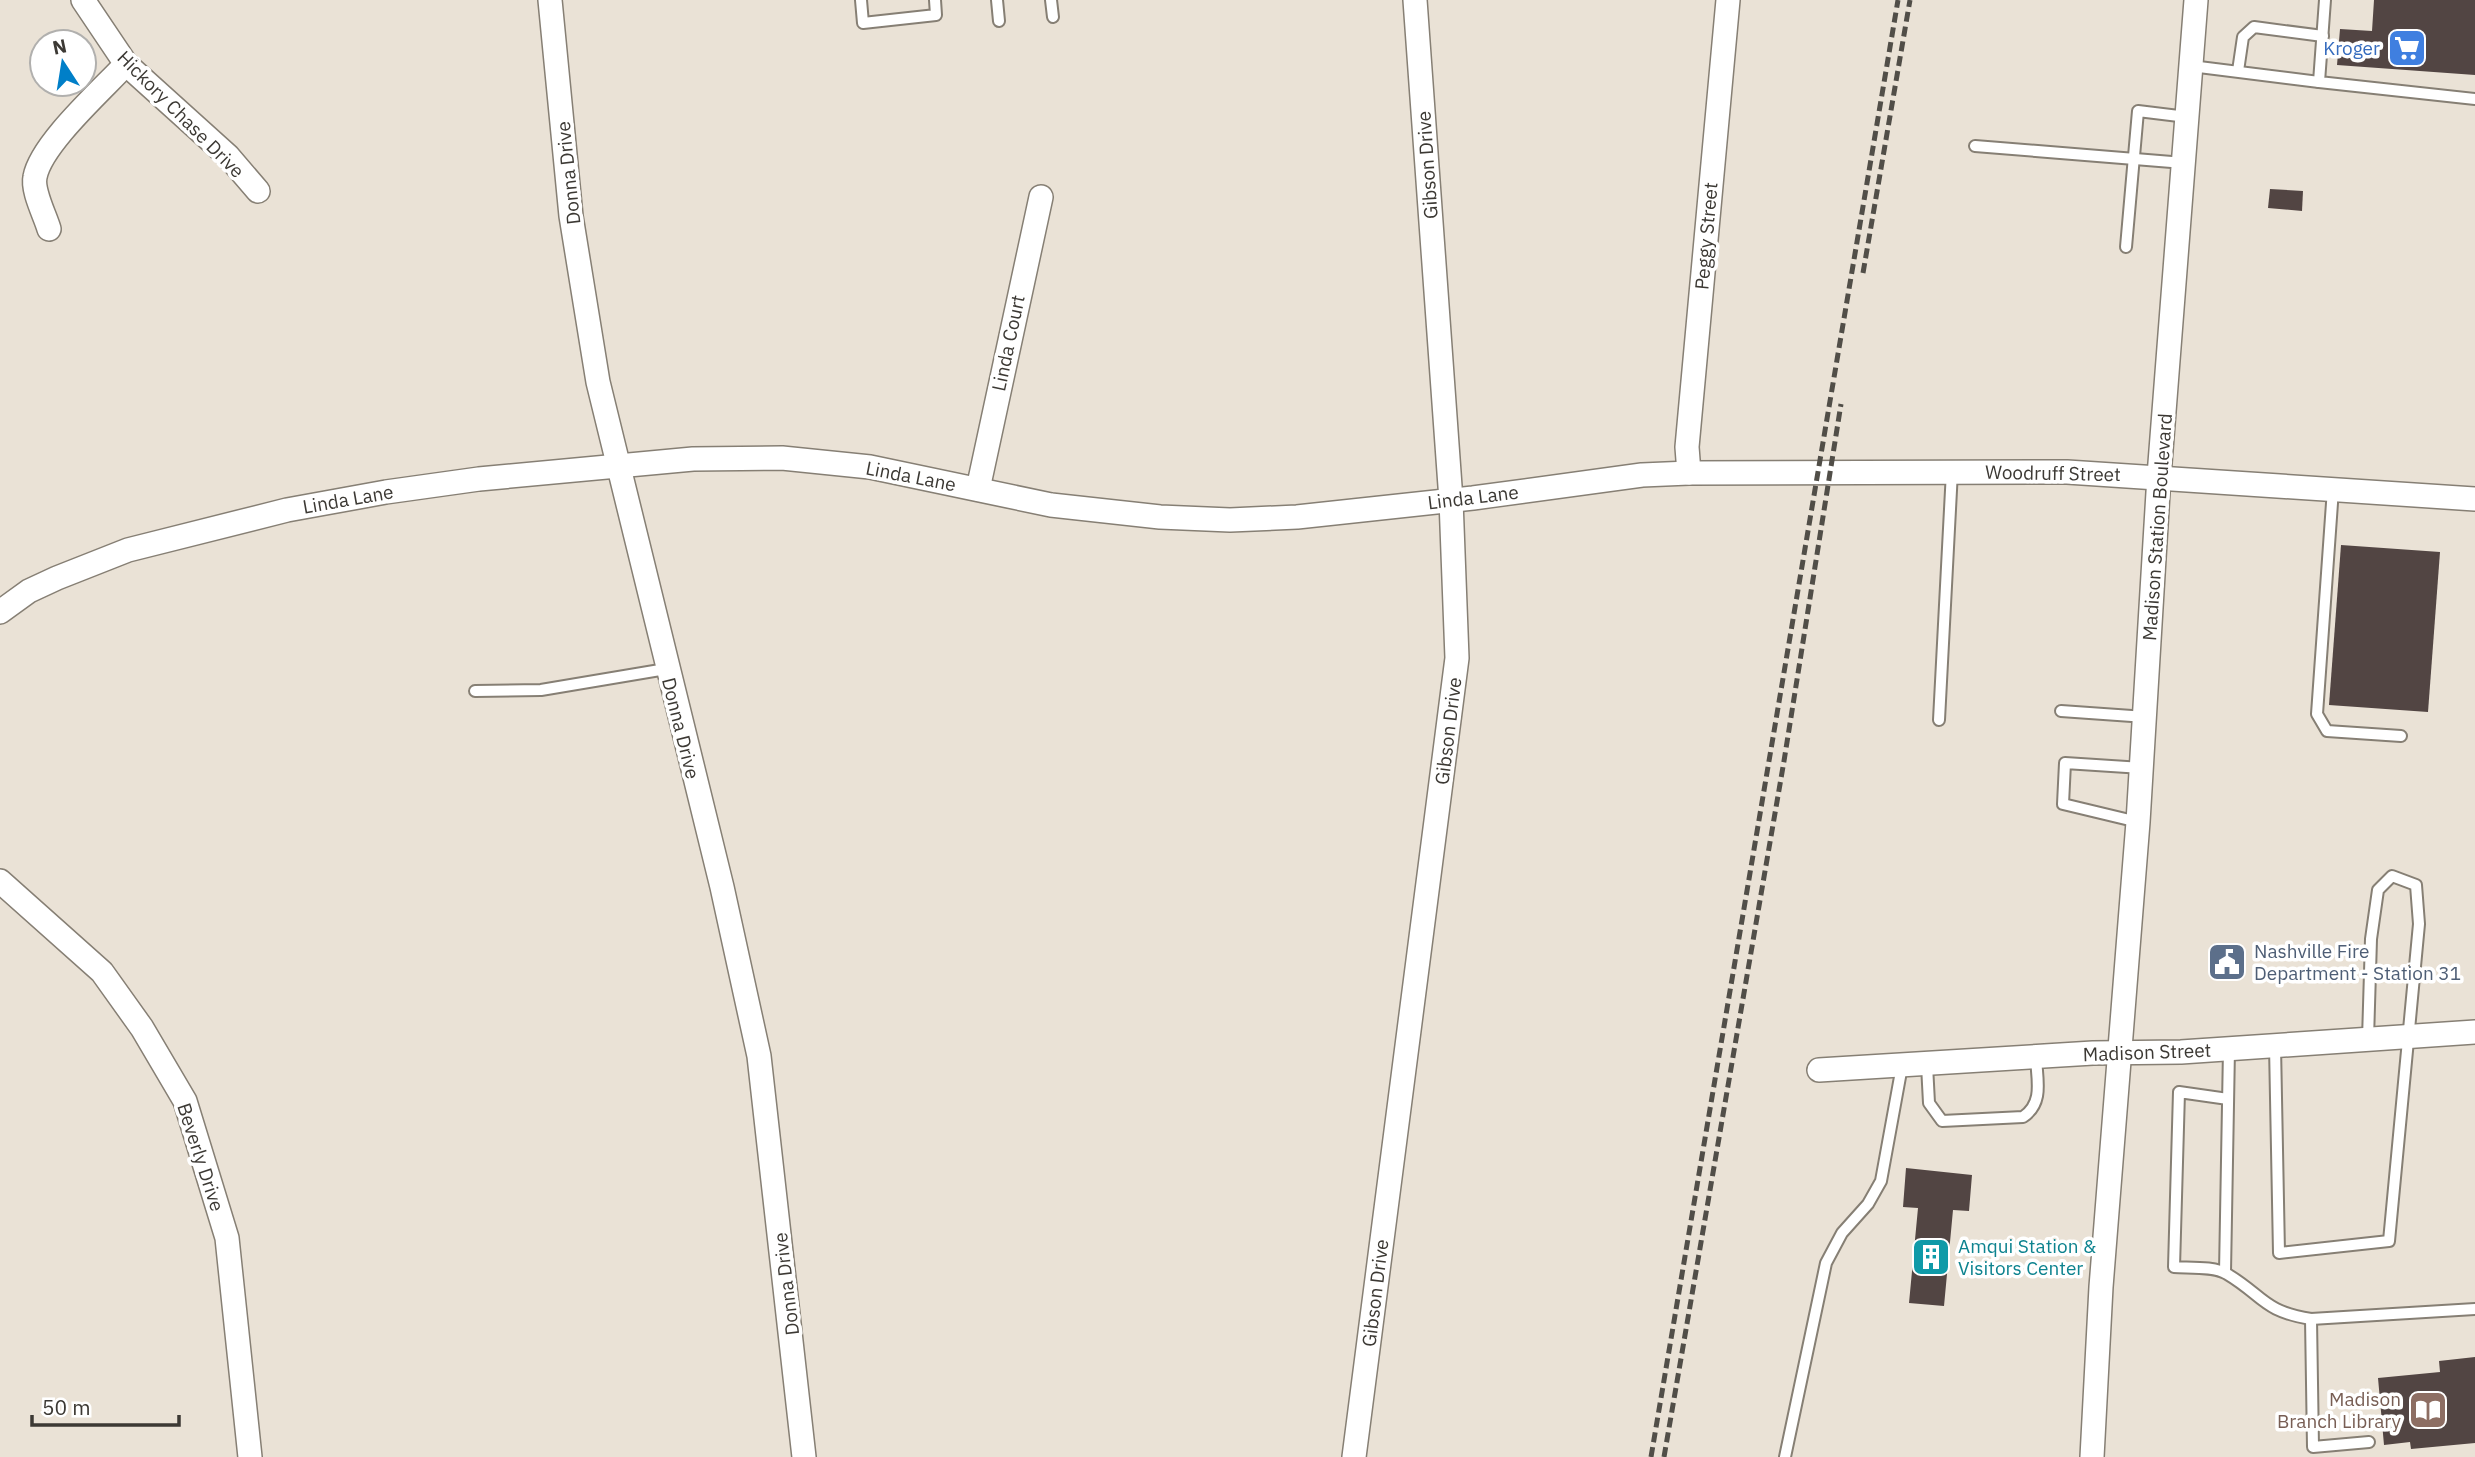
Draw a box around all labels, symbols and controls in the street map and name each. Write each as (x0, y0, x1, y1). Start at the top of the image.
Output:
supermarket icon: Kroger (2386, 27, 2428, 69)
north arrow (28, 28, 98, 98)
text: N (50, 33, 69, 60)
place label: Kroger (2323, 36, 2380, 60)
street label: Hickory Chase Drive (112, 45, 250, 183)
street label: Gibson Drive (1411, 110, 1443, 220)
street label: Donna Drive (551, 120, 585, 226)
street label: Peggy Street (1689, 181, 1723, 291)
street label: Linda Court (986, 293, 1030, 393)
street label: Madison Station Boulevard (2137, 412, 2177, 642)
street label: Linda Lane (864, 455, 958, 497)
street label: Woodruff Street (1985, 460, 2121, 486)
street label: Linda Lane (301, 479, 395, 519)
street label: Linda Lane (1426, 480, 1520, 514)
street label: Donna Drive (657, 675, 705, 781)
street label: Gibson Drive (1429, 676, 1467, 786)
place label: Nashville Fire Department - Station 31 (2254, 939, 2461, 985)
public building icon: Nashville Fire Department - Station 31 (2206, 941, 2248, 983)
street label: Madison Street (2082, 1038, 2212, 1066)
street label: Beverly Drive (172, 1100, 230, 1214)
street label: Donna Drive (768, 1231, 804, 1337)
place label: Amqui Station & Visitors Center (1958, 1234, 2096, 1280)
building icon: Amqui Station & Visitors Center (1910, 1236, 1952, 1278)
street label: Gibson Drive (1356, 1238, 1394, 1348)
scale bar (32, 1384, 178, 1428)
place label: Madison Branch Library (2277, 1387, 2402, 1433)
library icon: Madison Branch Library (2407, 1389, 2449, 1431)
text: 50 m (42, 1393, 91, 1421)

